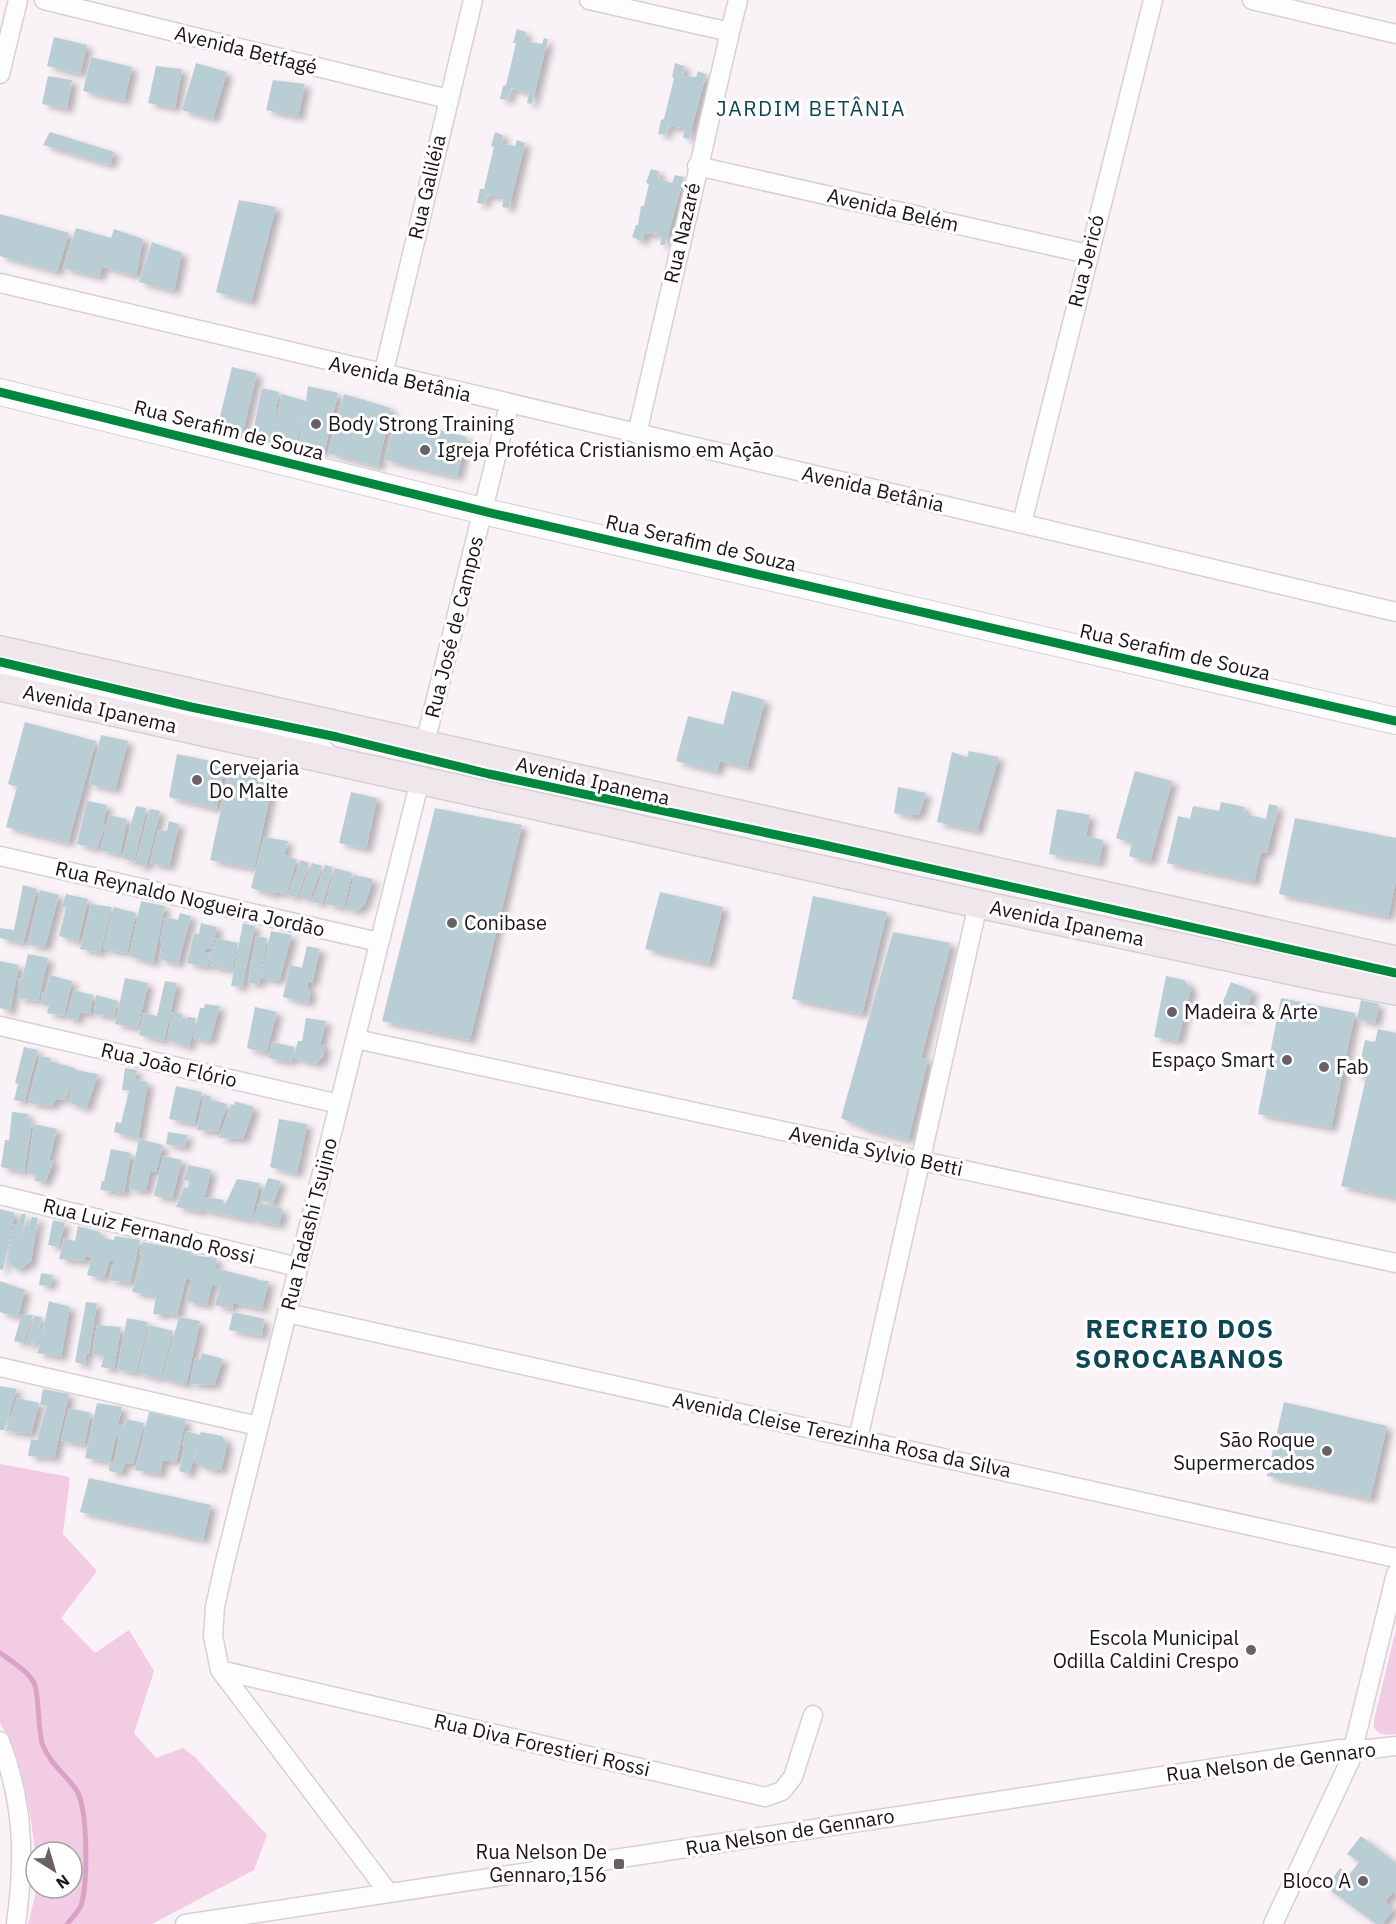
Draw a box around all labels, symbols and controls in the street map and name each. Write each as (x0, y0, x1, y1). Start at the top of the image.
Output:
street label: Avenida Betfagé (172, 19, 320, 80)
district label: JARDIM BETÂNIA (716, 94, 906, 122)
street label: Rua Galiléia (401, 132, 452, 242)
street label: Rua Nazaré (657, 180, 706, 286)
street label: Avenida Belém (825, 181, 962, 238)
street label: Rua Jericó (1061, 212, 1110, 310)
street label: Avenida Betânia (326, 349, 474, 408)
street label: Rua Serafim de Souza (131, 393, 327, 466)
place label: Body Strong Training (328, 410, 514, 437)
marker: Body Strong Training (309, 417, 323, 431)
place label: Igreja Profética Cristianismo em Ação (437, 436, 774, 463)
marker: Igreja Profética Cristianismo em Ação (418, 443, 432, 457)
street label: Avenida Betânia (799, 459, 947, 518)
street label: Rua Serafim de Souza (603, 507, 799, 578)
street label: Rua José de Campos (418, 533, 489, 721)
street label: Rua Serafim de Souza (1077, 616, 1273, 687)
street label: Avenida Ipanema (20, 678, 180, 739)
street label: Avenida Ipanema (513, 750, 673, 811)
place label: Cervejaria Do Malte (209, 754, 300, 804)
marker: Cervejaria Do Malte (190, 773, 204, 787)
street label: Rua Reynaldo Nogueira Jordão (53, 854, 328, 943)
street label: Avenida Ipanema (987, 893, 1147, 952)
place label: Conibase (464, 909, 547, 936)
marker: Conibase (445, 916, 459, 930)
place label: Madeira & Arte (1184, 998, 1318, 1025)
marker: Madeira & Arte (1165, 1005, 1179, 1019)
street label: Rua João Flório (98, 1036, 240, 1093)
place label: Espaço Smart (1151, 1046, 1275, 1073)
marker: Espaço Smart (1280, 1053, 1294, 1067)
place label: Fab (1336, 1053, 1369, 1080)
marker: Fab (1317, 1060, 1331, 1074)
street label: Avenida Sylvio Betti (787, 1119, 965, 1182)
street label: Rua Tadashi Tsujino (274, 1135, 343, 1313)
street label: Rua Luiz Fernando Rossi (40, 1191, 258, 1270)
district label: RECREIO DOS SOROCABANOS (1075, 1311, 1285, 1375)
street label: Avenida Cleise Terezinha Rosa da Silva (670, 1385, 1014, 1484)
place label: São Roque Supermercados (1173, 1426, 1315, 1476)
marker: São Roque Supermercados (1320, 1444, 1334, 1458)
place label: Escola Municipal Odilla Caldini Crespo (1053, 1624, 1239, 1674)
marker: Escola Municipal Odilla Caldini Crespo (1244, 1643, 1258, 1657)
street label: Rua Diva Forestieri Rossi (431, 1707, 653, 1783)
street label: Rua Nelson de Gennaro (1164, 1735, 1377, 1788)
street label: Rua Nelson de Gennaro (684, 1802, 896, 1861)
place label: Rua Nelson De Gennaro,156 (475, 1838, 607, 1888)
north arrow (24, 1840, 84, 1900)
marker: Rua Nelson De Gennaro,156 (612, 1857, 626, 1871)
place label: Bloco A (1283, 1867, 1351, 1894)
text: N (52, 1871, 74, 1893)
marker: Bloco A (1356, 1874, 1370, 1888)

